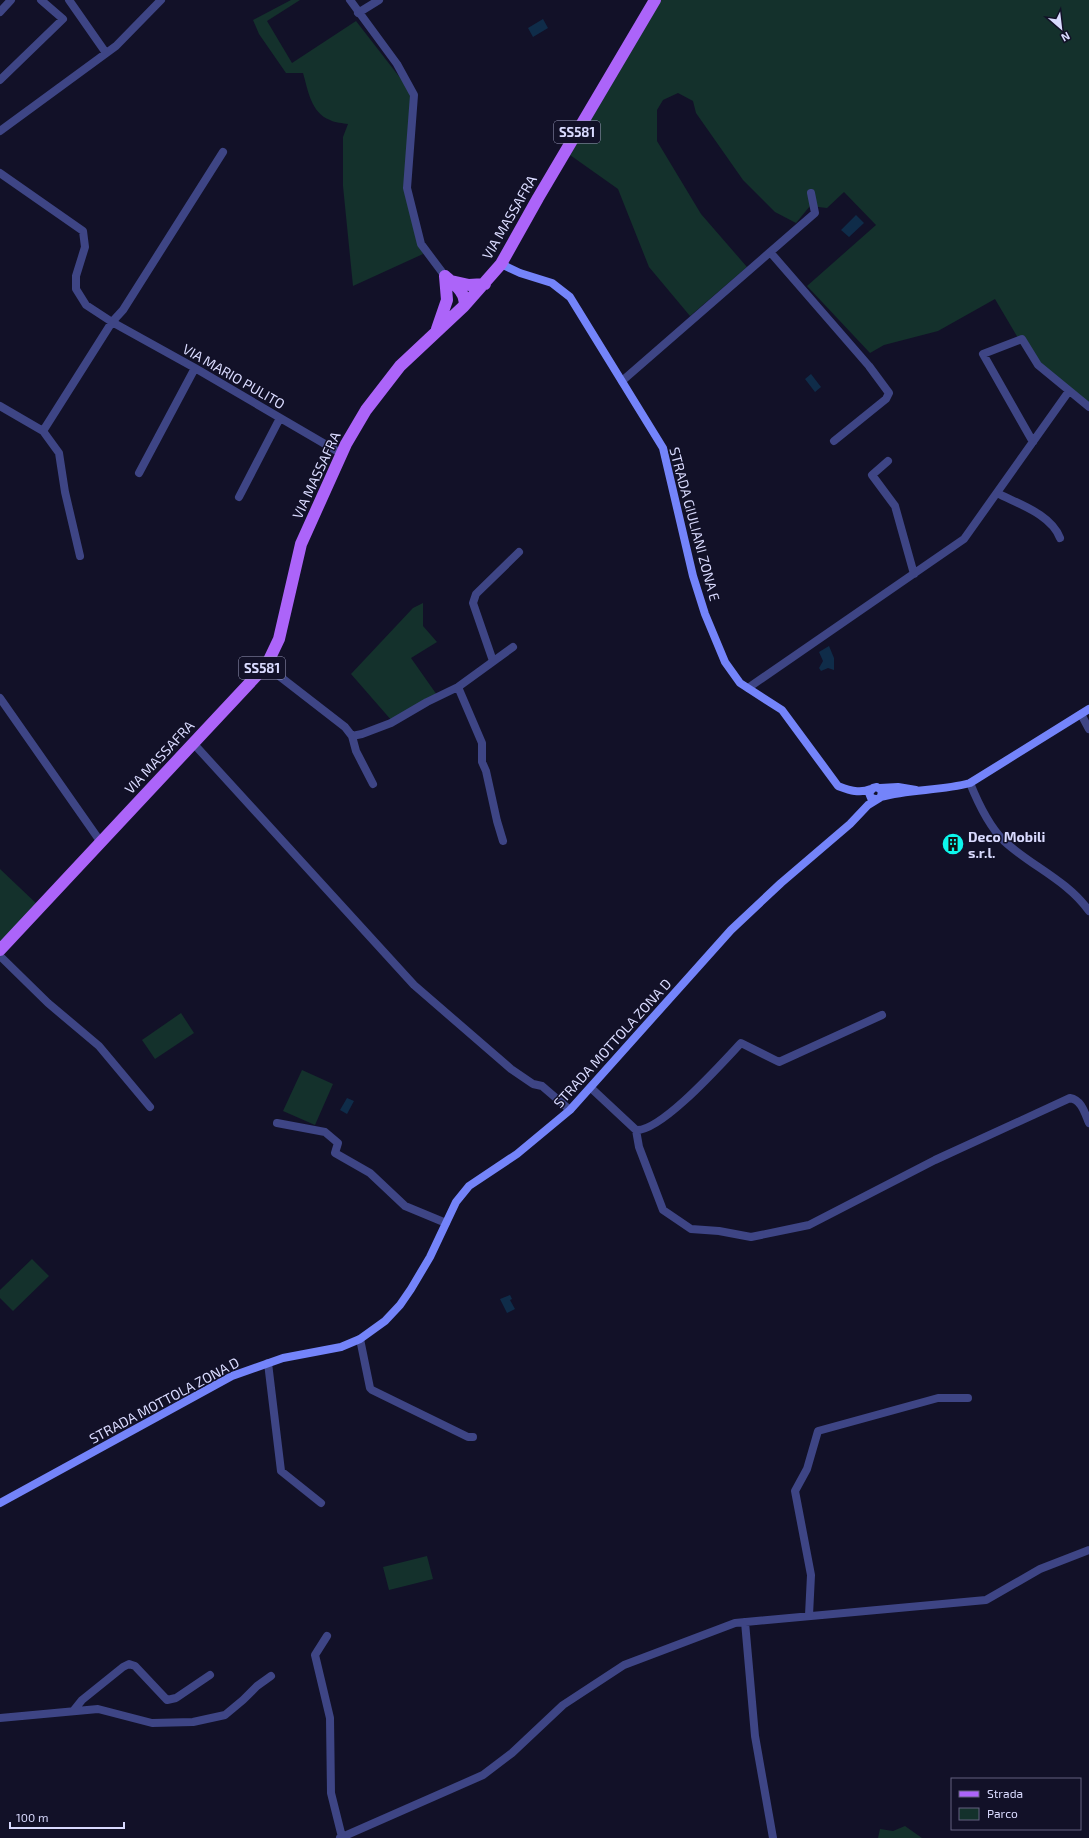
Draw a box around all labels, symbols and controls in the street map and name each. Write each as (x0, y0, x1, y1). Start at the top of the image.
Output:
north arrow (1041, 8, 1081, 48)
text: N (1059, 30, 1072, 45)
road number: SS581 (554, 121, 600, 143)
street label: VIA MASSAFRA (478, 172, 540, 262)
street label: VIA MARIO PULITO (180, 340, 288, 412)
street label: VIA MASSAFRA (288, 429, 344, 521)
street label: STRADA GIULIANI ZONA E (666, 445, 724, 603)
road number: SS581 (239, 657, 285, 679)
street label: VIA MASSAFRA (121, 717, 197, 797)
place label: Deco Mobili s.r.l. (968, 828, 1045, 861)
building icon: Deco Mobili s.r.l. (940, 831, 966, 857)
street label: STRADA MOTTOLA ZONA D (550, 975, 674, 1111)
street label: STRADA MOTTOLA ZONA D (86, 1353, 242, 1447)
legend (951, 1778, 1081, 1830)
text: Strada (987, 1786, 1023, 1800)
scale bar (10, 1804, 124, 1830)
text: Parco (987, 1806, 1018, 1820)
text: 100 m (16, 1810, 48, 1824)

